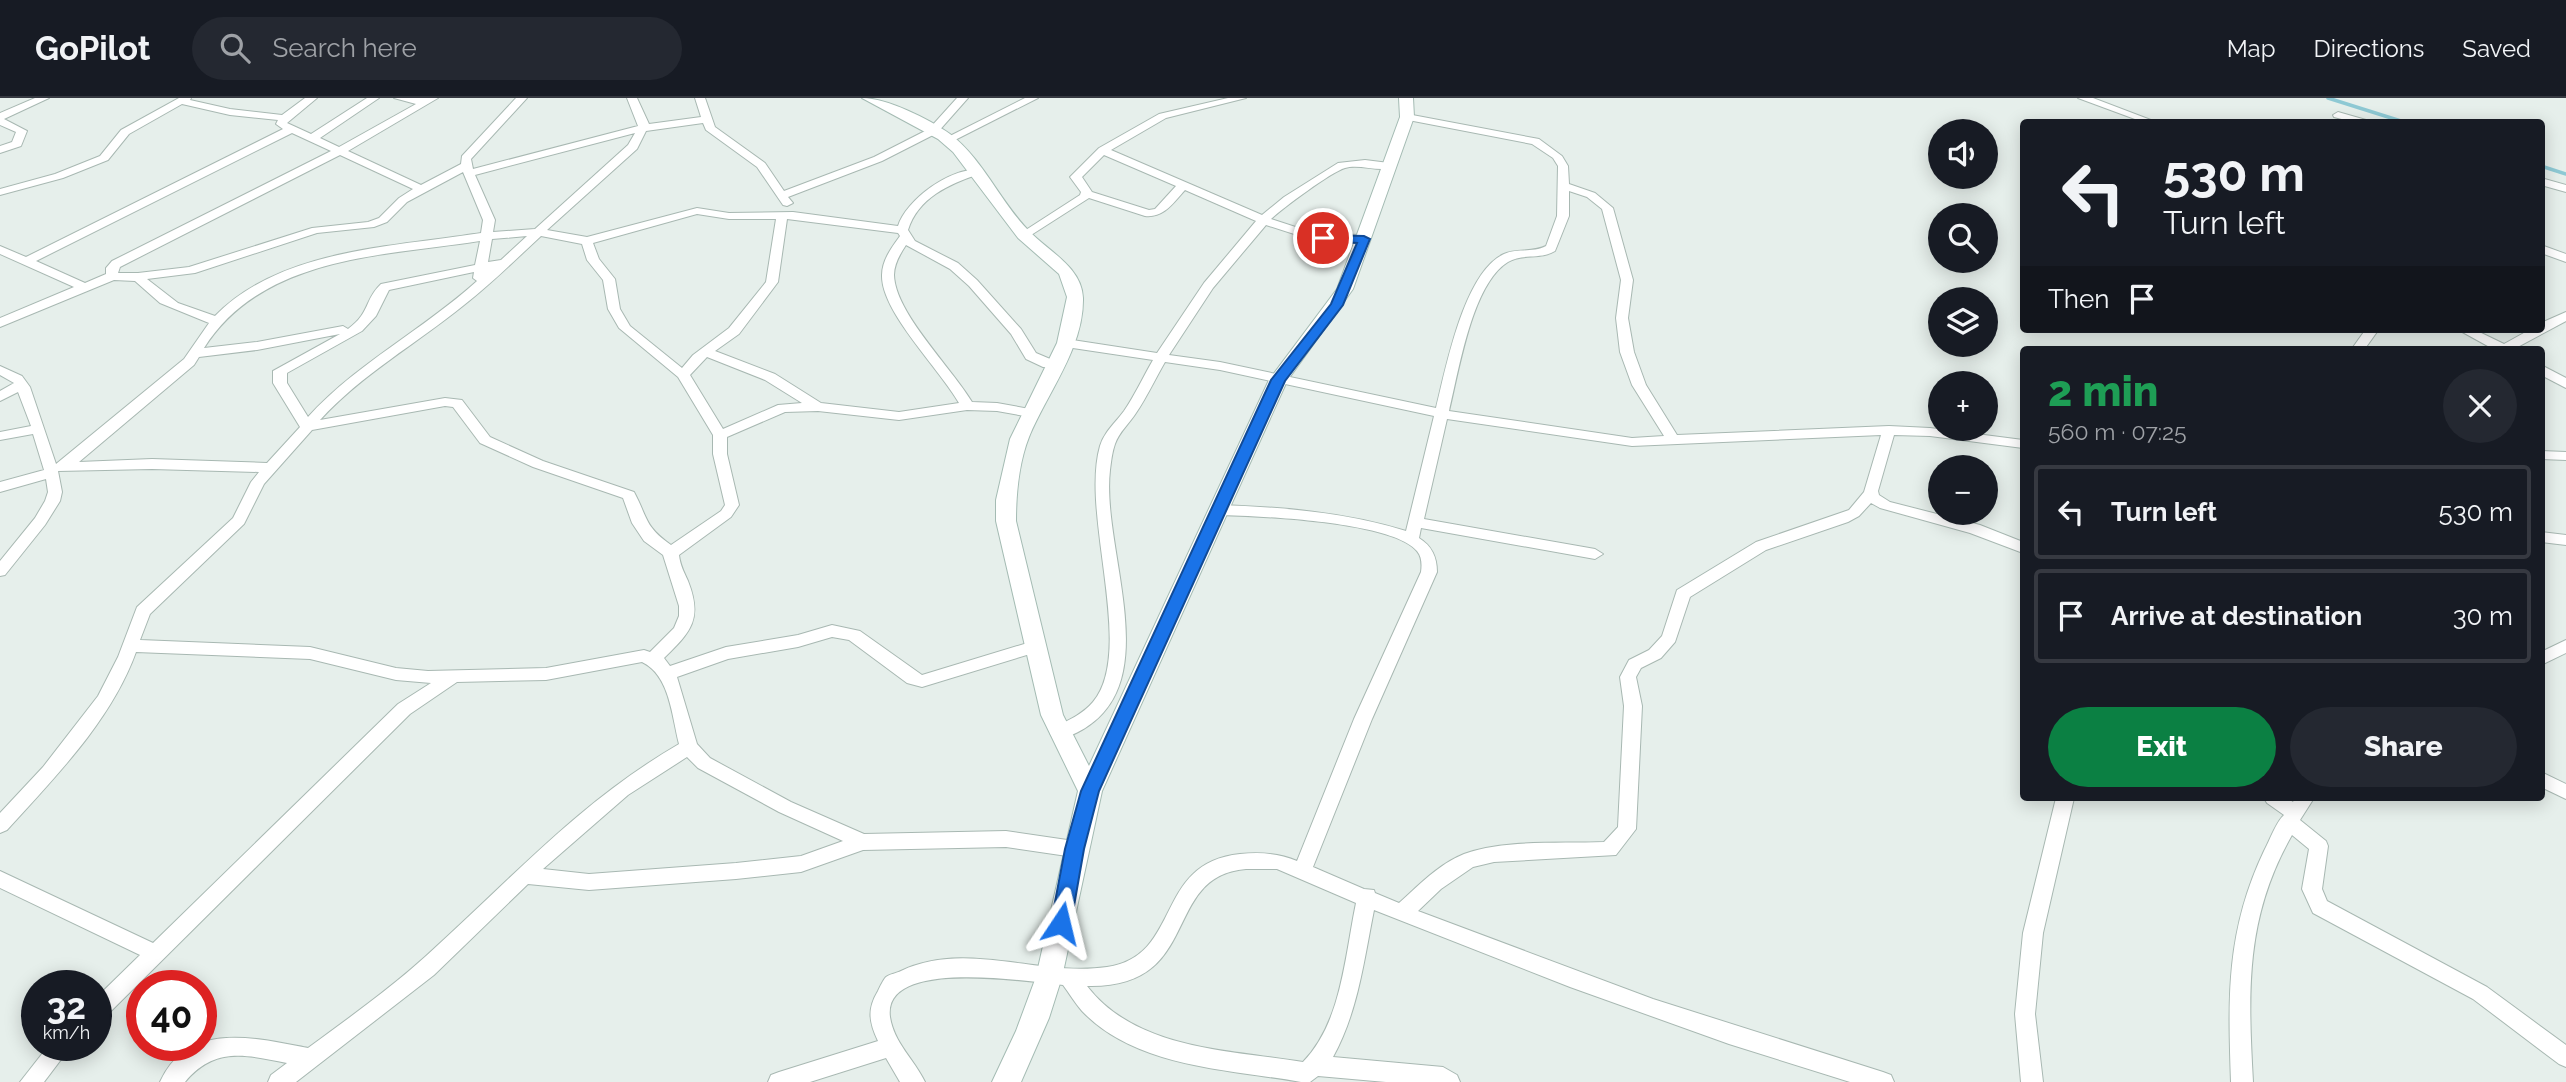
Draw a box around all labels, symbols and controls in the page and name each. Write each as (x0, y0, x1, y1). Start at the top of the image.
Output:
search box (192, 17, 682, 80)
text: GoPilot (35, 29, 150, 68)
icon: search (216, 29, 254, 67)
text: Search here (272, 33, 417, 63)
text: Map (2227, 34, 2276, 63)
text: Directions (2314, 34, 2424, 63)
text: Saved (2462, 34, 2531, 63)
map controls (1928, 119, 1998, 525)
button: sound (1928, 119, 1998, 189)
text: 530 m (2163, 145, 2305, 202)
icon: left (2048, 147, 2139, 238)
button: search (1928, 203, 1998, 273)
text: Turn left (2163, 204, 2285, 241)
pin (1293, 208, 1353, 268)
icon: arrive (1304, 219, 1342, 257)
icon: arrive (2123, 280, 2161, 318)
text: Then (2048, 284, 2109, 314)
button: layers (1928, 287, 1998, 357)
text: 2 min (2048, 367, 2158, 416)
button: close (2443, 369, 2517, 443)
button: + (1928, 371, 1998, 441)
text: 560 m · 07:25 (2048, 418, 2187, 445)
button: − (1928, 455, 1998, 525)
icon: left (2052, 493, 2090, 531)
text: Turn left (2111, 497, 2217, 527)
text: 530 m (2439, 497, 2513, 527)
icon: arrive (2052, 597, 2090, 635)
text: Arrive at destination (2111, 601, 2362, 631)
text: 30 m (2453, 601, 2513, 631)
button: Exit (2048, 707, 2276, 787)
button: Share (2290, 707, 2517, 787)
position arrow (1024, 886, 1098, 960)
speed limit sign: 40 (126, 970, 217, 1061)
text: 32 (47, 986, 86, 1027)
text: km/h (43, 1022, 90, 1043)

